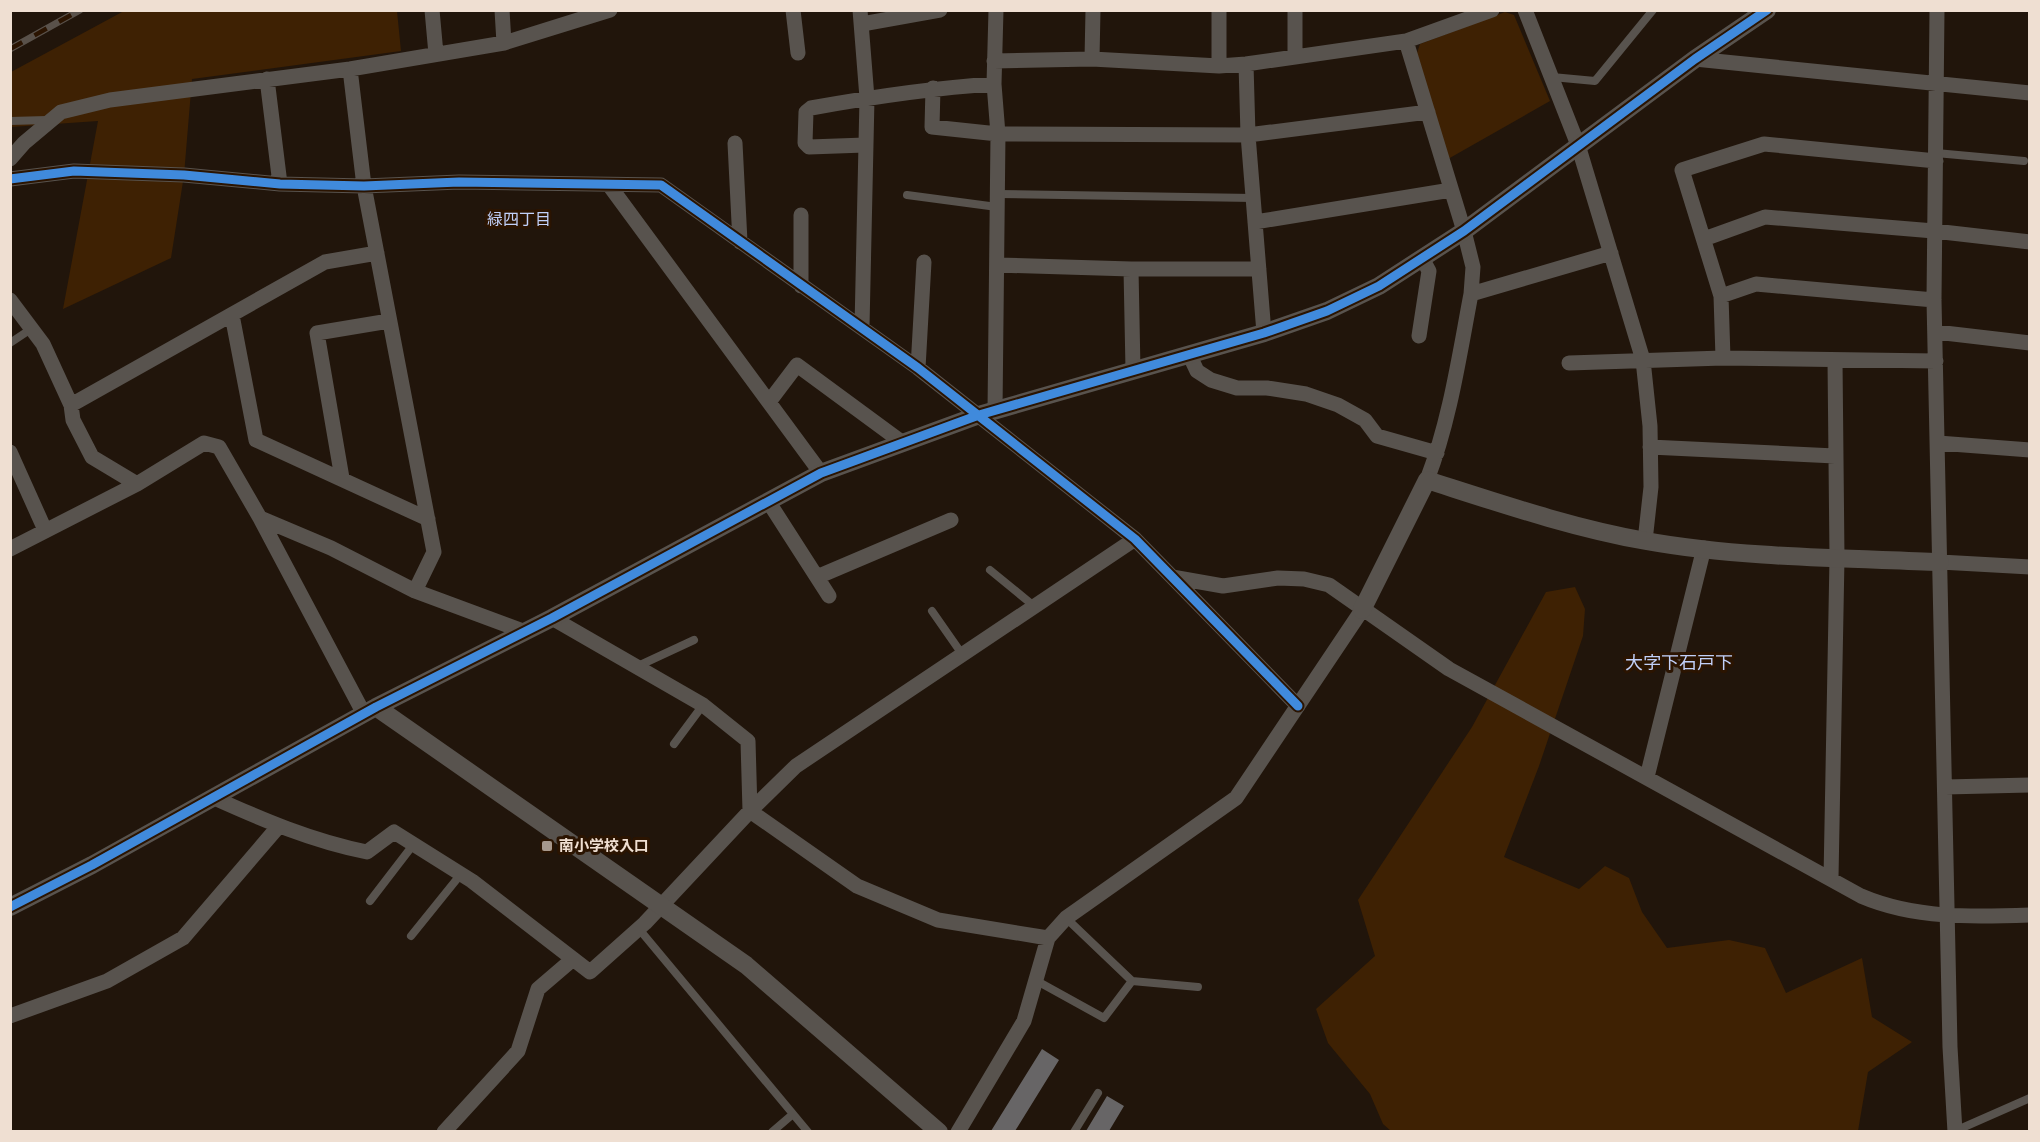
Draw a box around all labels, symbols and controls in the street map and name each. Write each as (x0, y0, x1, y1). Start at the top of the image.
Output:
district label: 緑四丁目 (487, 210, 551, 228)
district label: 大字下石戸下 (1625, 652, 1733, 672)
place label: 南小学校入口 (559, 837, 649, 854)
marker: 南小学校入口 (540, 839, 554, 853)

